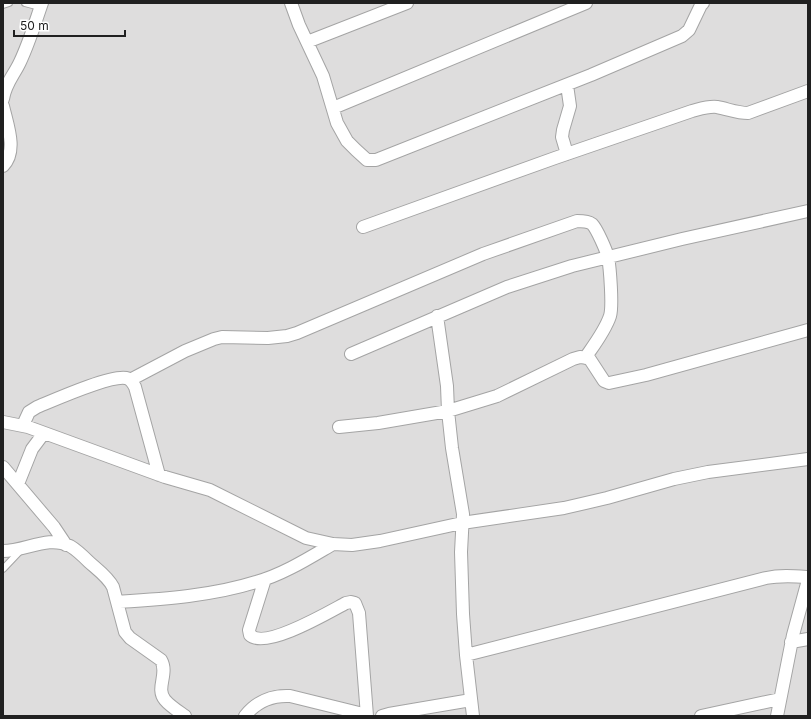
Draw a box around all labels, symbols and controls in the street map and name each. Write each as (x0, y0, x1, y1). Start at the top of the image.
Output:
scale bar (14, 12, 125, 38)
text: 50 m (20, 18, 49, 33)

